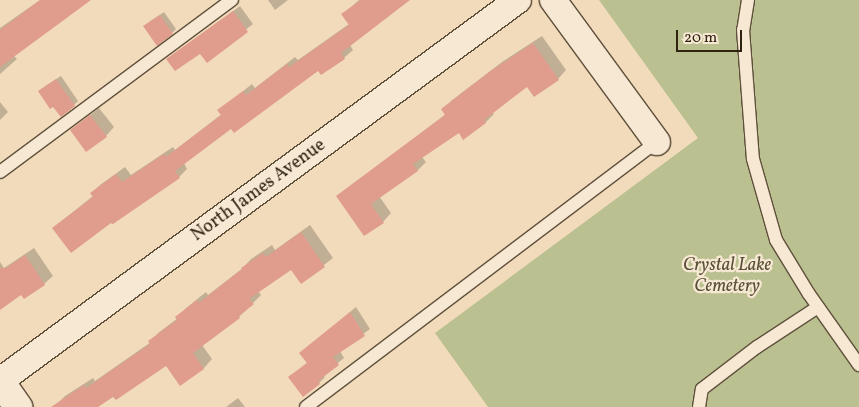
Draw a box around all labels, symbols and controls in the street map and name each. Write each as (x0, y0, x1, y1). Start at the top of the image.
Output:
scale bar (679, 20, 745, 52)
text: 20 m (684, 28, 717, 49)
street label: North James Avenue (188, 135, 330, 247)
park label: Crystal Lake Cemetery (683, 256, 771, 298)

